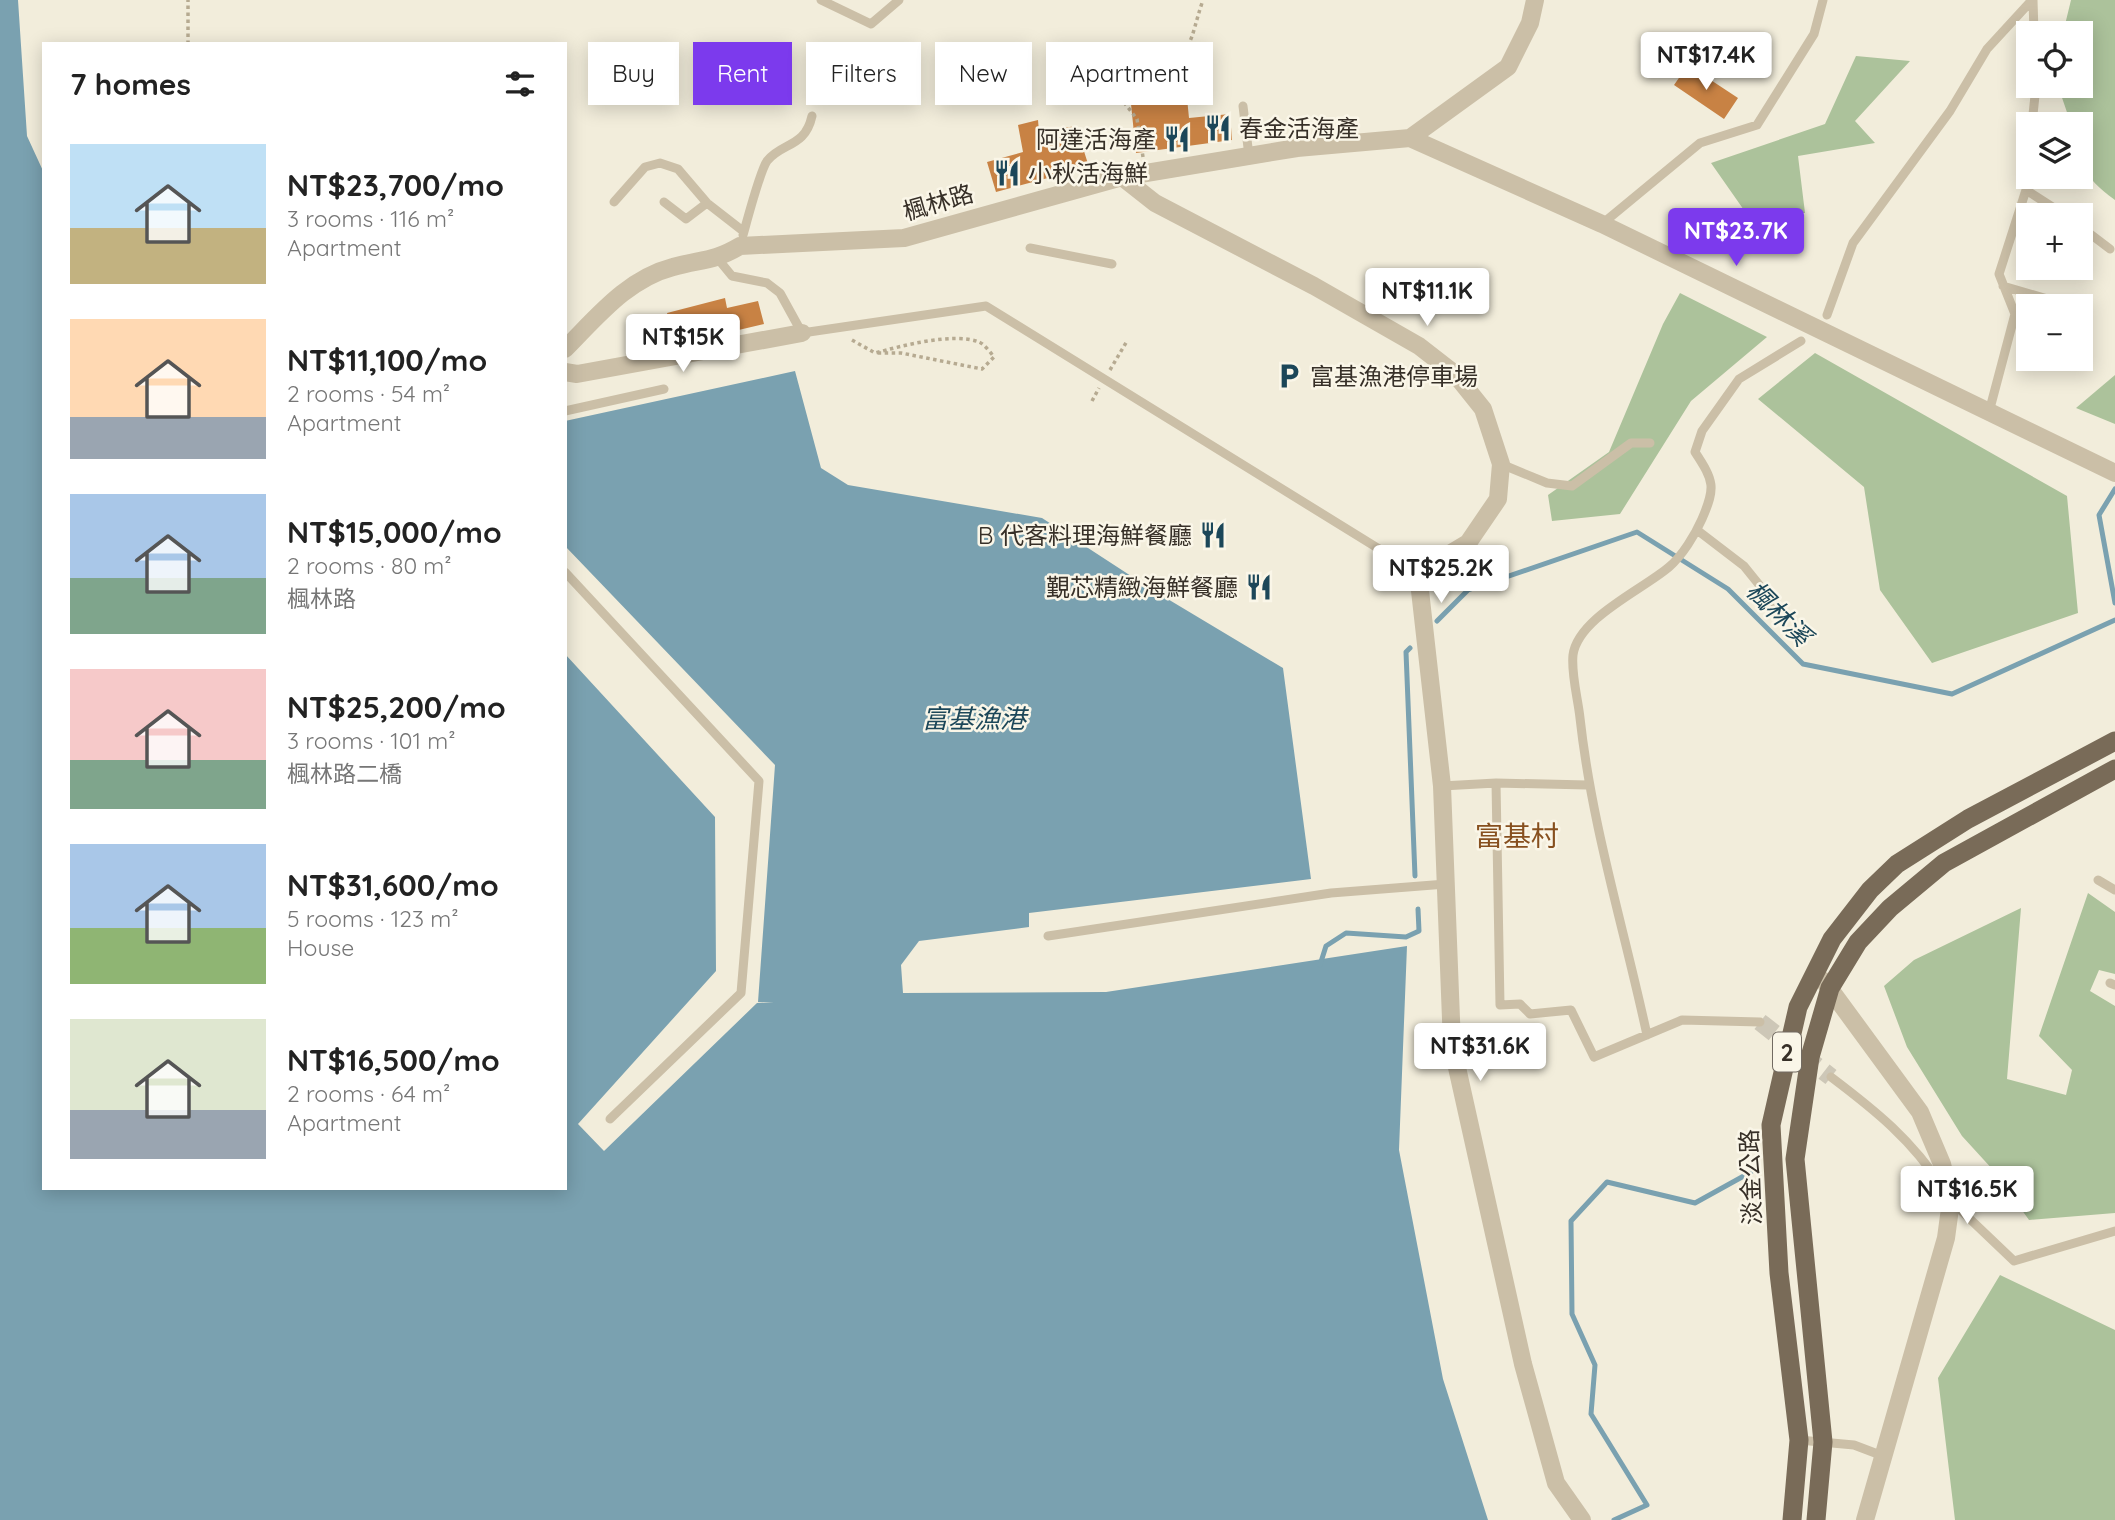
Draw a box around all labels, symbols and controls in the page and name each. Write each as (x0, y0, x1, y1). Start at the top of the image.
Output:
map controls (2016, 21, 2093, 371)
button: locate (2016, 21, 2093, 98)
pin: NT$17.4K (1634, 32, 1778, 92)
text: NT$17.4K (1657, 40, 1755, 69)
chip: Buy (588, 42, 679, 105)
chip: Rent (693, 42, 792, 105)
chip: Filters (806, 42, 921, 105)
chip: New (935, 42, 1032, 105)
chip: Apartment (1046, 42, 1213, 105)
text: 7 homes (70, 65, 191, 103)
icon: filters (501, 65, 539, 103)
button: layers (2016, 112, 2093, 189)
restaurant icon: 春金活海產 (1203, 113, 1233, 143)
place label: 春金活海產 (1239, 113, 1359, 143)
place label: 阿達活海產 (1036, 124, 1156, 154)
restaurant icon: 阿達活海產 (1162, 124, 1192, 154)
restaurant icon: 小秋活海鮮 (992, 158, 1022, 188)
place label: 小秋活海鮮 (1028, 158, 1148, 188)
text: NT$23,700/mo (287, 166, 504, 204)
icon: home (126, 172, 210, 256)
street label: 楓林路 (899, 178, 977, 226)
button: + (2016, 203, 2093, 280)
text: 3 rooms · 116 m² (287, 204, 454, 233)
pin: NT$23.7K (1664, 208, 1808, 268)
text: NT$23.7K (1684, 216, 1788, 245)
text: Apartment (287, 233, 401, 262)
pin: NT$11.1K (1355, 268, 1499, 328)
text: NT$11.1K (1381, 276, 1473, 305)
button: − (2016, 294, 2093, 371)
pin: NT$15K (626, 314, 740, 374)
text: NT$15K (642, 322, 724, 351)
text: NT$11,100/mo (287, 341, 487, 379)
icon: home (126, 347, 210, 431)
parking icon: 富基漁港停車場 (1274, 361, 1304, 391)
place label: 富基漁港停車場 (1310, 361, 1478, 391)
text: 2 rooms · 54 m² (287, 379, 450, 408)
text: Apartment (287, 408, 401, 437)
text: NT$15,000/mo (287, 513, 502, 551)
place label: B 代客料理海鮮餐廳 (978, 520, 1192, 550)
restaurant icon: B 代客料理海鮮餐廳 (1198, 520, 1228, 550)
icon: home (126, 522, 210, 606)
pin: NT$25.2K (1369, 546, 1513, 605)
text: 2 rooms · 80 m² (287, 551, 452, 580)
text: NT$25.2K (1389, 553, 1493, 582)
place label: 覲芯精緻海鮮餐廳 (1046, 572, 1238, 602)
restaurant icon: 覲芯精緻海鮮餐廳 (1244, 572, 1274, 602)
water label: 楓林溪 (1740, 574, 1821, 655)
text: 楓林路 (287, 584, 356, 613)
text: NT$25,200/mo (287, 688, 506, 726)
icon: home (126, 697, 210, 781)
water label: 富基漁港 (922, 702, 1030, 735)
text: 3 rooms · 101 m² (287, 726, 456, 755)
text: 楓林路二橋 (287, 759, 402, 788)
district label: 富基村 (1475, 818, 1559, 853)
text: NT$31,600/mo (287, 866, 499, 904)
icon: home (126, 872, 210, 956)
text: 5 rooms · 123 m² (287, 904, 459, 933)
text: House (287, 933, 354, 962)
pin: NT$31.6K (1408, 1024, 1552, 1083)
text: NT$31.6K (1430, 1031, 1530, 1060)
road number: 2 (1773, 1032, 1801, 1072)
text: NT$16,500/mo (287, 1041, 500, 1079)
icon: home (126, 1047, 210, 1131)
text: 2 rooms · 64 m² (287, 1079, 450, 1108)
text: Apartment (287, 1108, 401, 1137)
street label: 淡金公路 (1733, 1129, 1767, 1225)
pin: NT$16.5K (1895, 1166, 2039, 1226)
text: NT$16.5K (1917, 1174, 2017, 1203)

